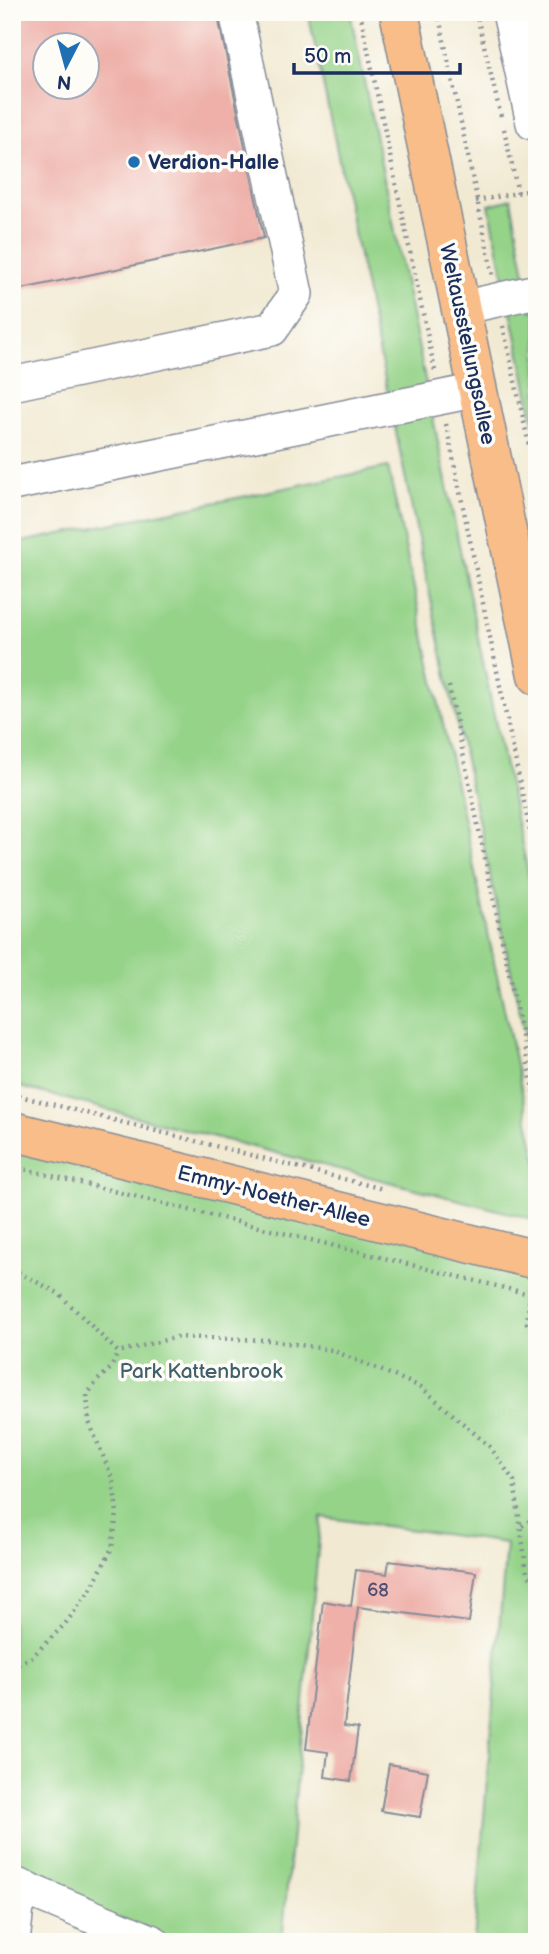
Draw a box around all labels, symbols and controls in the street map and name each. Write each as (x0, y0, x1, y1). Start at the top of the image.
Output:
north arrow (32, 32, 102, 102)
scale bar (294, 32, 460, 76)
text: 50 m (304, 44, 351, 69)
text: N (56, 69, 73, 94)
place label: Verdion-Halle (148, 150, 279, 175)
marker: Verdion-Halle (126, 154, 142, 170)
street label: Weltausstellungsallee (434, 241, 501, 447)
street label: Emmy-Noether-Allee (175, 1160, 373, 1233)
park label: Park Kattenbrook (120, 1359, 283, 1384)
house number: 68 (367, 1580, 389, 1601)

